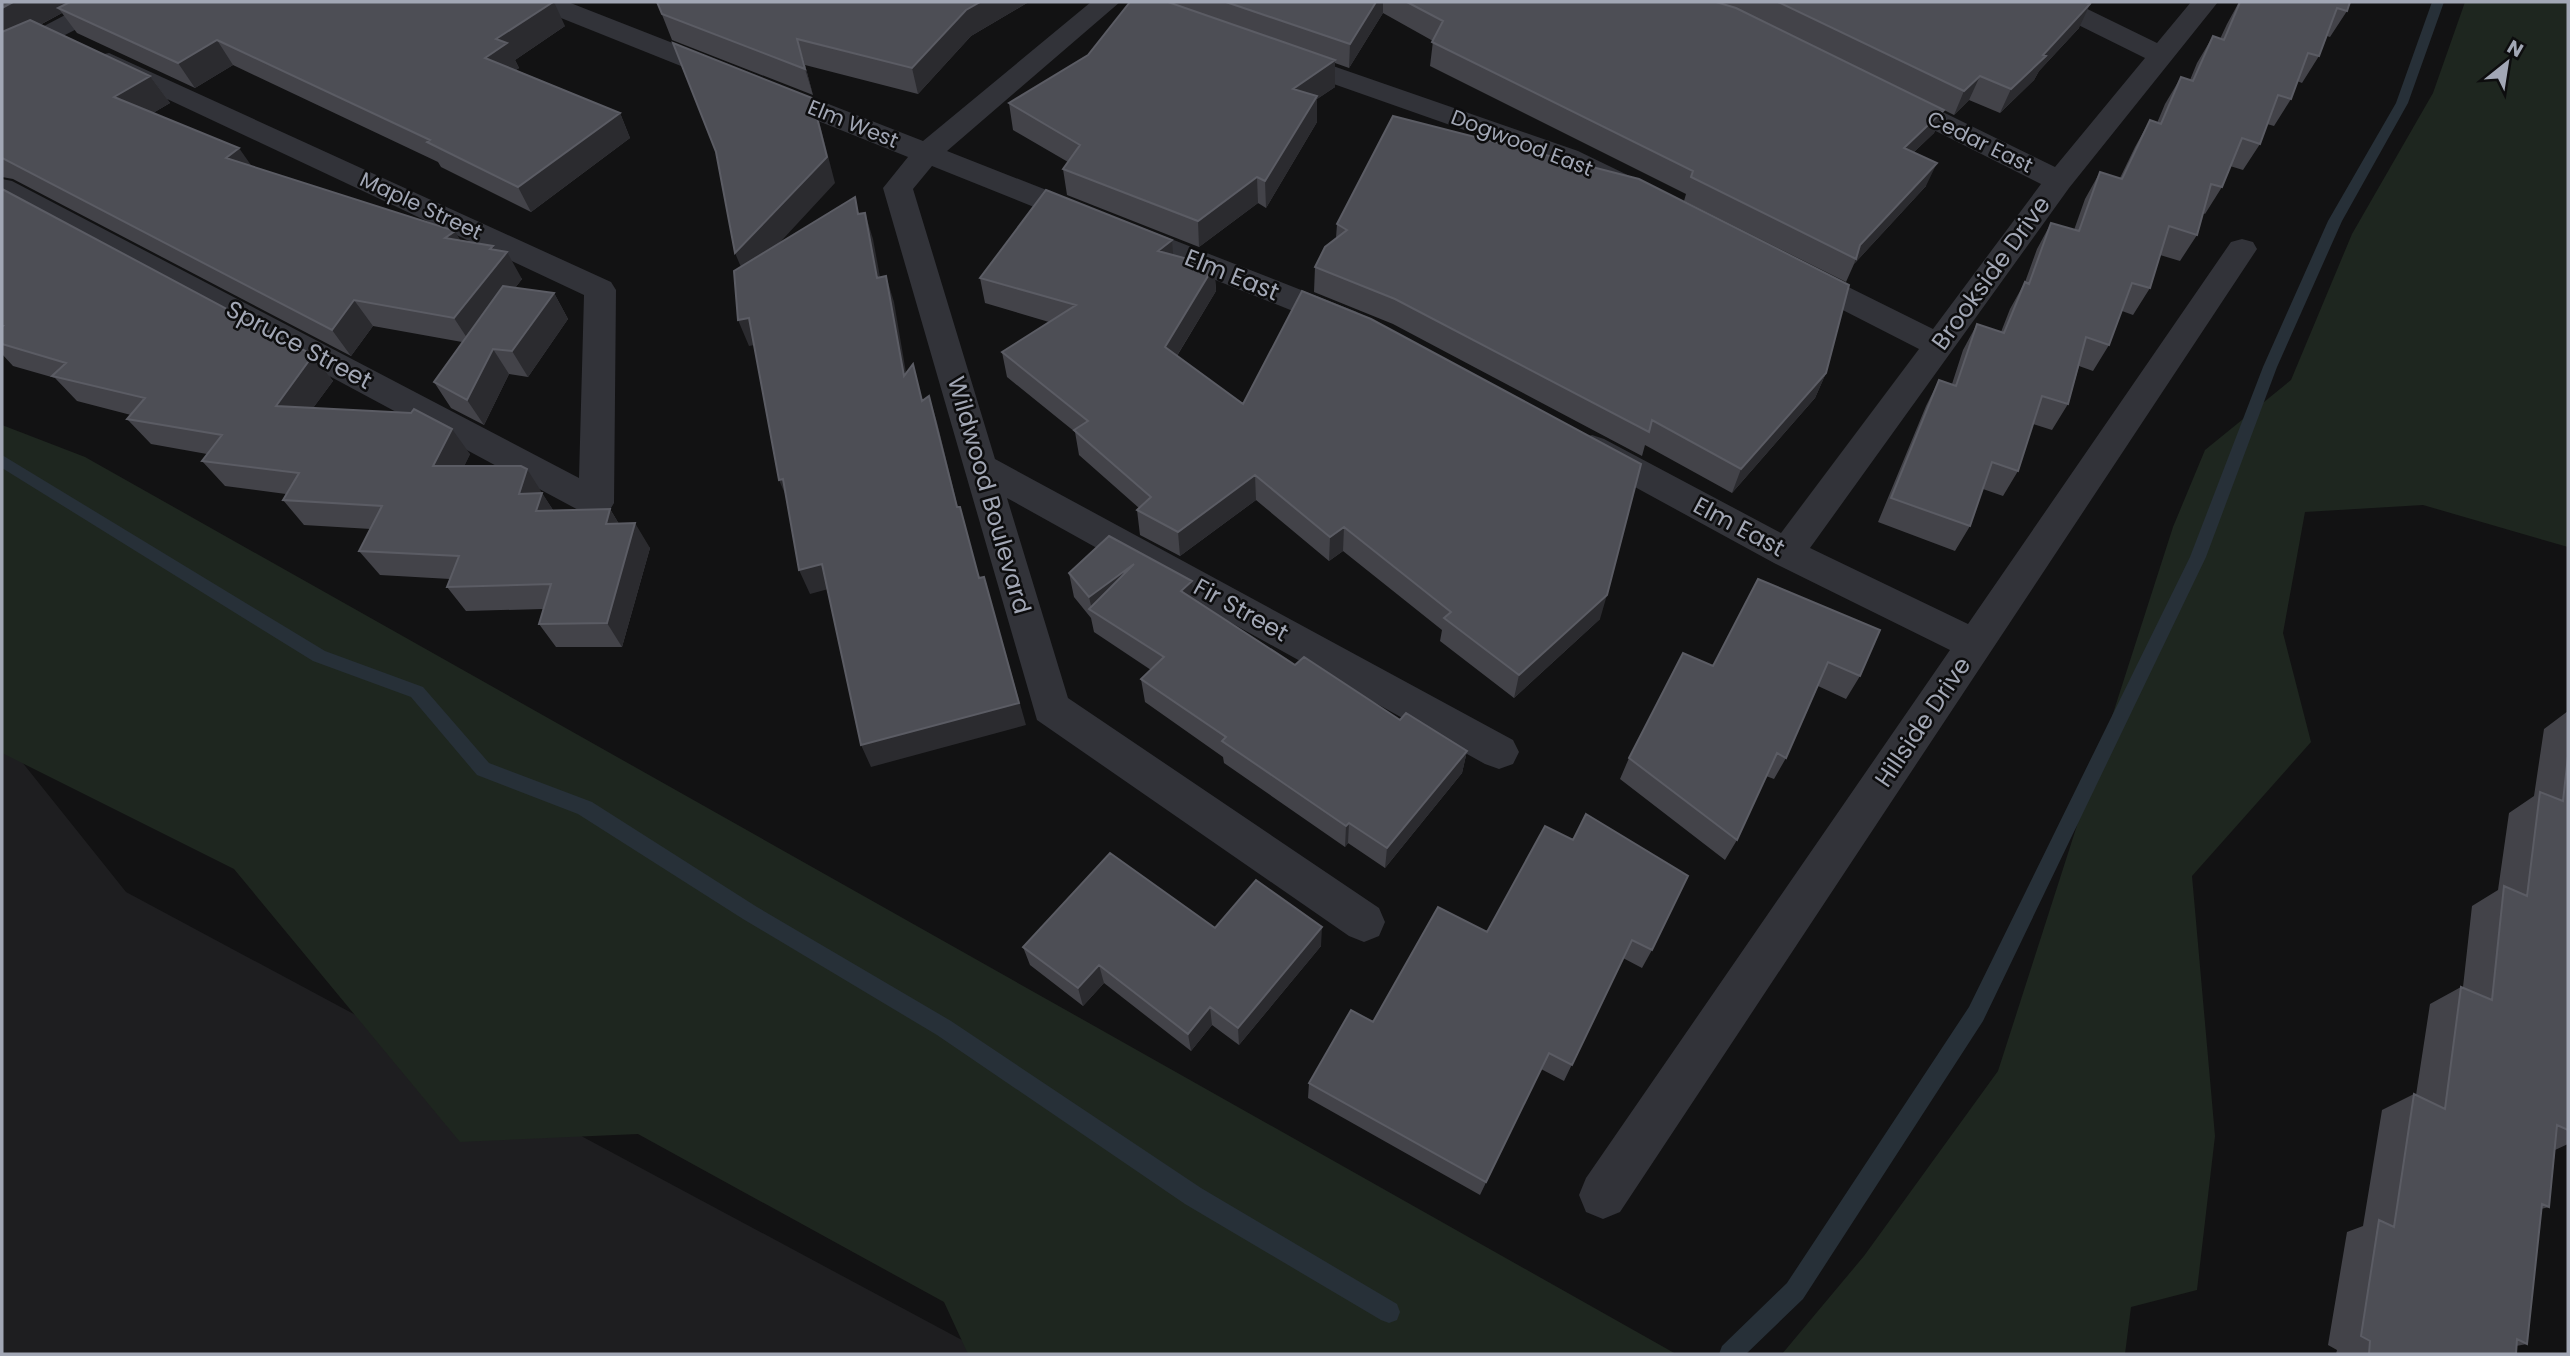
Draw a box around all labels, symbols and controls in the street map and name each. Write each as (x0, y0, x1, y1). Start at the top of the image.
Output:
north arrow (2472, 28, 2542, 98)
text: N (2502, 33, 2528, 64)
street label: Elm West (804, 92, 903, 155)
street label: Dogwood East (1447, 102, 1597, 183)
street label: Cedar East (1922, 103, 2038, 180)
street label: Maple Street (355, 165, 487, 247)
street label: Brookside Drive (1924, 189, 2058, 356)
street label: Elm East (1180, 241, 1284, 308)
street label: Spruce Street (221, 292, 378, 397)
street label: Wildwood Boulevard (940, 372, 1039, 617)
street label: Elm East (1688, 489, 1791, 564)
street label: Fir Street (1188, 570, 1295, 649)
street label: Hillside Drive (1867, 650, 1978, 793)

